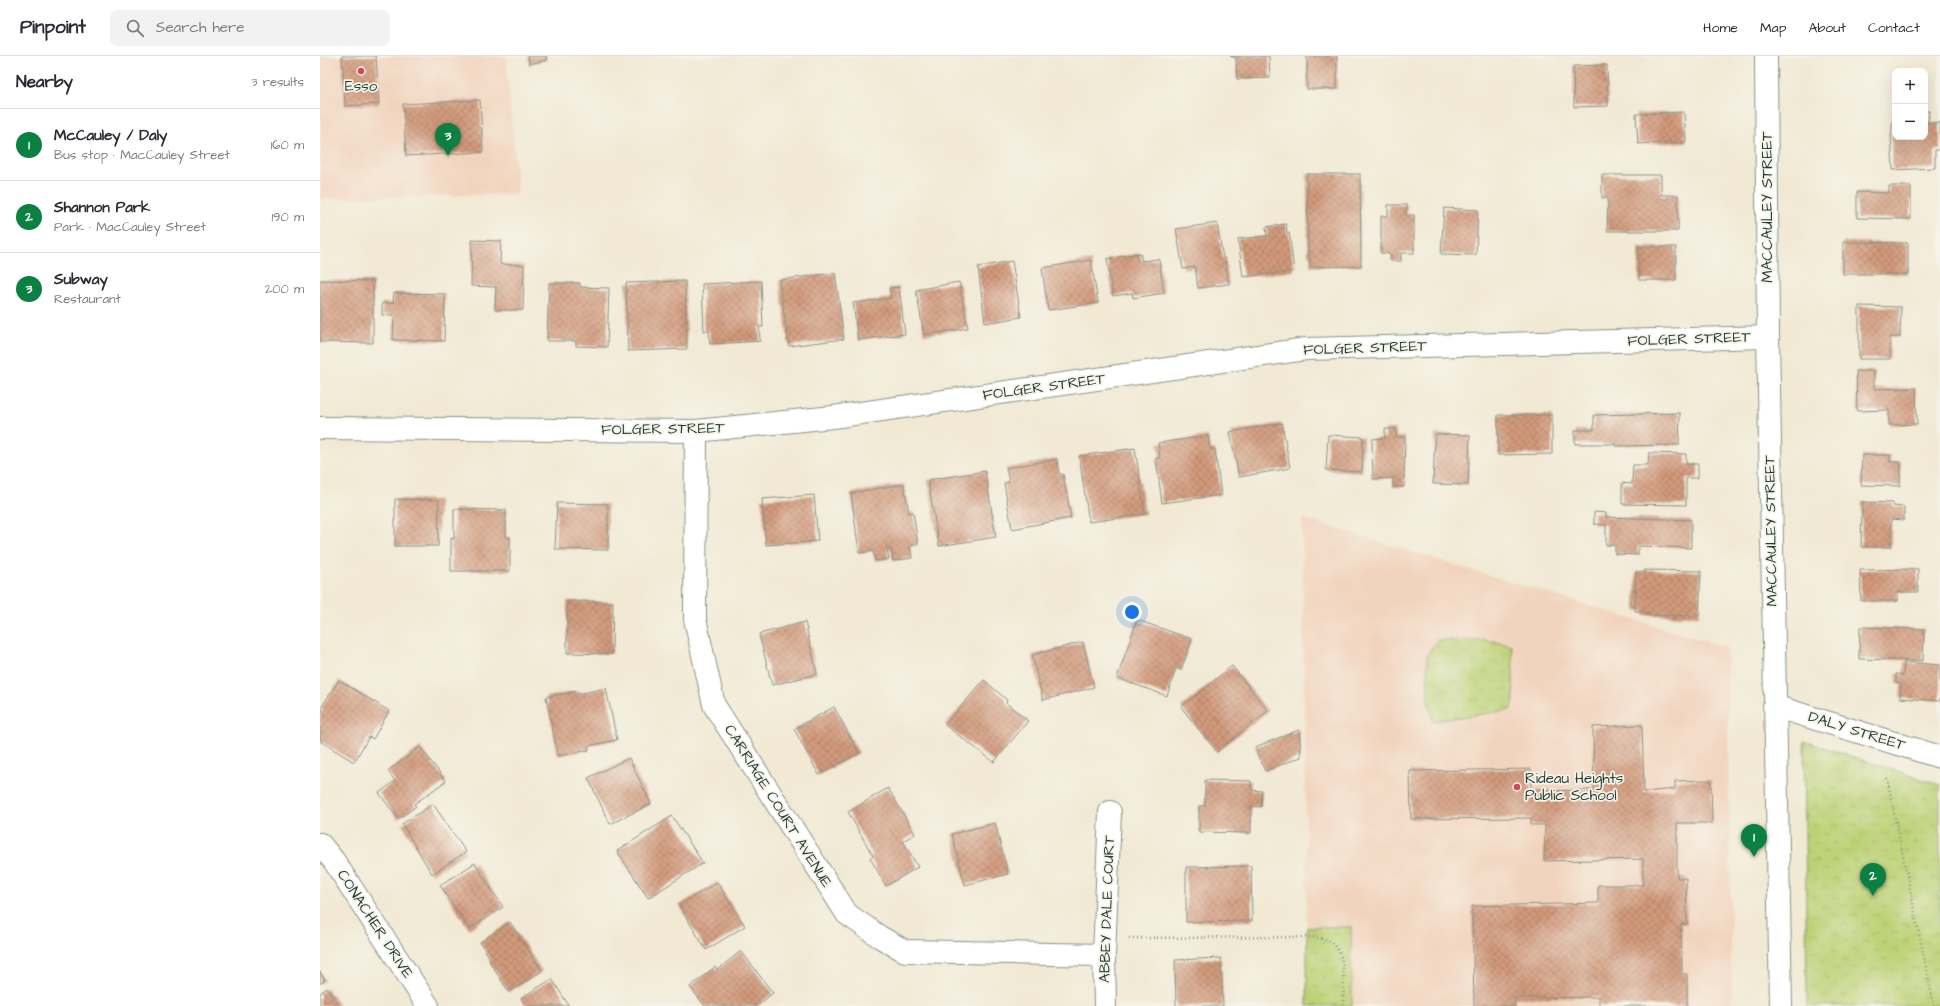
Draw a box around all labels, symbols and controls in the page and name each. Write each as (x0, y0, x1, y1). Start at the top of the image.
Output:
search box (110, 10, 390, 46)
text: Pinpoint (20, 14, 86, 41)
icon: search (124, 17, 146, 39)
text: Search here (156, 17, 244, 38)
text: Home (1703, 18, 1738, 38)
text: Map (1760, 18, 1786, 38)
text: About (1808, 18, 1846, 38)
text: Contact (1868, 18, 1920, 38)
marker: Esso (356, 66, 366, 76)
map controls (1892, 68, 1928, 140)
button: + (1892, 68, 1928, 104)
text: Nearby (16, 70, 73, 94)
text: 3 results (251, 73, 304, 91)
place label: Esso (345, 76, 378, 97)
button: − (1892, 104, 1928, 140)
pin: 3 (435, 123, 461, 156)
text: McCauley / Daly (54, 125, 167, 146)
street label: MACCAULEY STREET (1757, 131, 1778, 283)
text: 1 (28, 136, 30, 154)
text: 160 m (271, 136, 304, 154)
text: Bus stop · MacCauley Street (54, 146, 230, 164)
text: Shannon Park (54, 197, 150, 218)
text: 2 (25, 208, 33, 226)
text: 190 m (271, 208, 304, 226)
text: Park · MacCauley Street (54, 218, 206, 236)
text: Subway (54, 269, 108, 290)
text: 3 (26, 280, 32, 298)
text: 200 m (265, 280, 304, 298)
text: Restaurant (54, 290, 121, 308)
street label: FOLGER STREET (1627, 326, 1752, 352)
street label: FOLGER STREET (1303, 335, 1428, 361)
street label: FOLGER STREET (981, 368, 1107, 406)
street label: FOLGER STREET (601, 417, 726, 441)
street label: MACCAULEY STREET (1759, 455, 1783, 607)
your location (1122, 602, 1142, 622)
street label: DALY STREET (1806, 706, 1909, 756)
street label: CARRIAGE COURT AVENUE (719, 721, 837, 892)
place label: Rideau Heights Public School (1525, 768, 1624, 806)
marker: Rideau Heights Public School (1512, 782, 1522, 792)
pin: 1 (1741, 824, 1767, 857)
street label: ABBEY DALE COURT (1094, 834, 1120, 983)
pin: 2 (1860, 863, 1886, 896)
street label: CONACHER DRIVE (332, 865, 418, 983)

